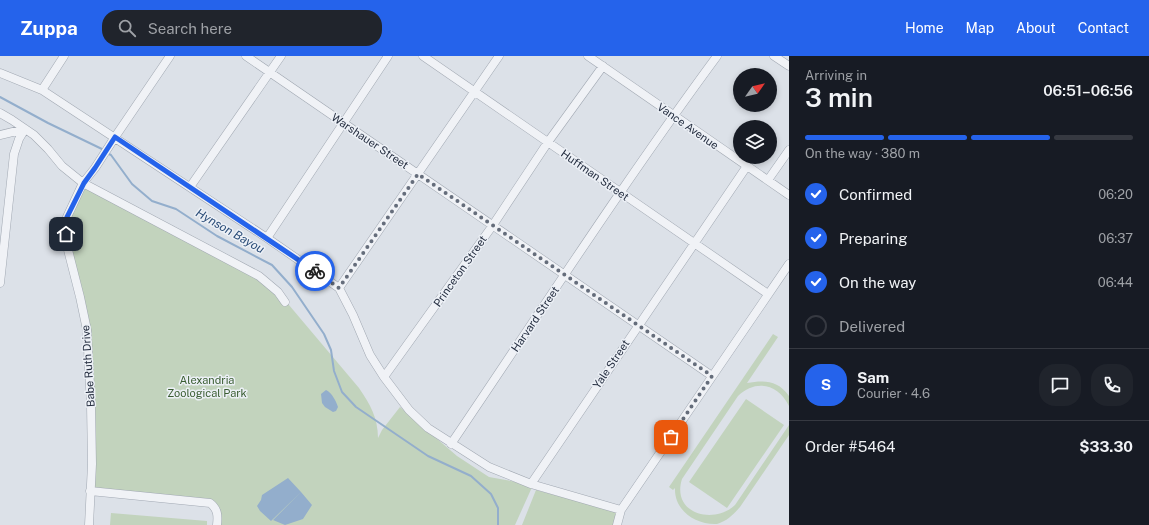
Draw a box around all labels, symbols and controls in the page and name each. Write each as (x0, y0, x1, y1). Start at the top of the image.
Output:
search box (102, 10, 382, 46)
text: Zuppa (20, 17, 78, 39)
icon: search (116, 17, 138, 39)
text: Search here (148, 20, 232, 37)
text: Home (905, 20, 944, 36)
text: Map (966, 20, 994, 36)
text: About (1016, 20, 1056, 36)
text: Contact (1078, 20, 1129, 36)
north arrow (733, 68, 777, 112)
map controls (733, 68, 777, 164)
text: Arriving in (805, 68, 867, 83)
text: 3 min (805, 82, 873, 113)
text: 06:51–06:56 (1043, 82, 1133, 99)
street label: Vance Avenue (655, 100, 721, 152)
street label: Warshauer Street (329, 111, 411, 171)
button: layers (733, 120, 777, 164)
text: On the way · 380 m (805, 146, 920, 161)
street label: Huffman Street (559, 147, 631, 203)
icon: check (805, 183, 827, 205)
text: Confirmed (839, 186, 912, 203)
text: 06:20 (1098, 187, 1133, 202)
water label: Hynson Bayou (193, 206, 267, 256)
pin (49, 217, 83, 251)
icon: home (55, 223, 77, 245)
icon: check (805, 227, 827, 249)
text: Preparing (839, 230, 908, 247)
text: 06:37 (1098, 231, 1133, 246)
street label: Princeton Street (431, 233, 489, 309)
courier (295, 251, 335, 291)
icon: bike (304, 260, 326, 282)
icon: check (805, 271, 827, 293)
text: On the way (839, 274, 916, 291)
text: 06:44 (1098, 275, 1133, 290)
street label: Harvard Street (509, 284, 561, 354)
text: Delivered (839, 318, 905, 335)
street label: Babe Ruth Drive (79, 325, 97, 407)
street label: Yale Street (590, 337, 632, 391)
button: chat (1039, 364, 1081, 406)
button: phone (1091, 364, 1133, 406)
text: Sam (857, 369, 889, 386)
park label: Alexandria Zoological Park (167, 374, 247, 399)
text: S (821, 376, 831, 393)
text: Courier · 4.6 (857, 386, 930, 401)
pin (654, 420, 688, 454)
icon: bag (660, 426, 682, 448)
text: Order #5464 (805, 438, 895, 455)
text: $33.30 (1079, 438, 1133, 455)

